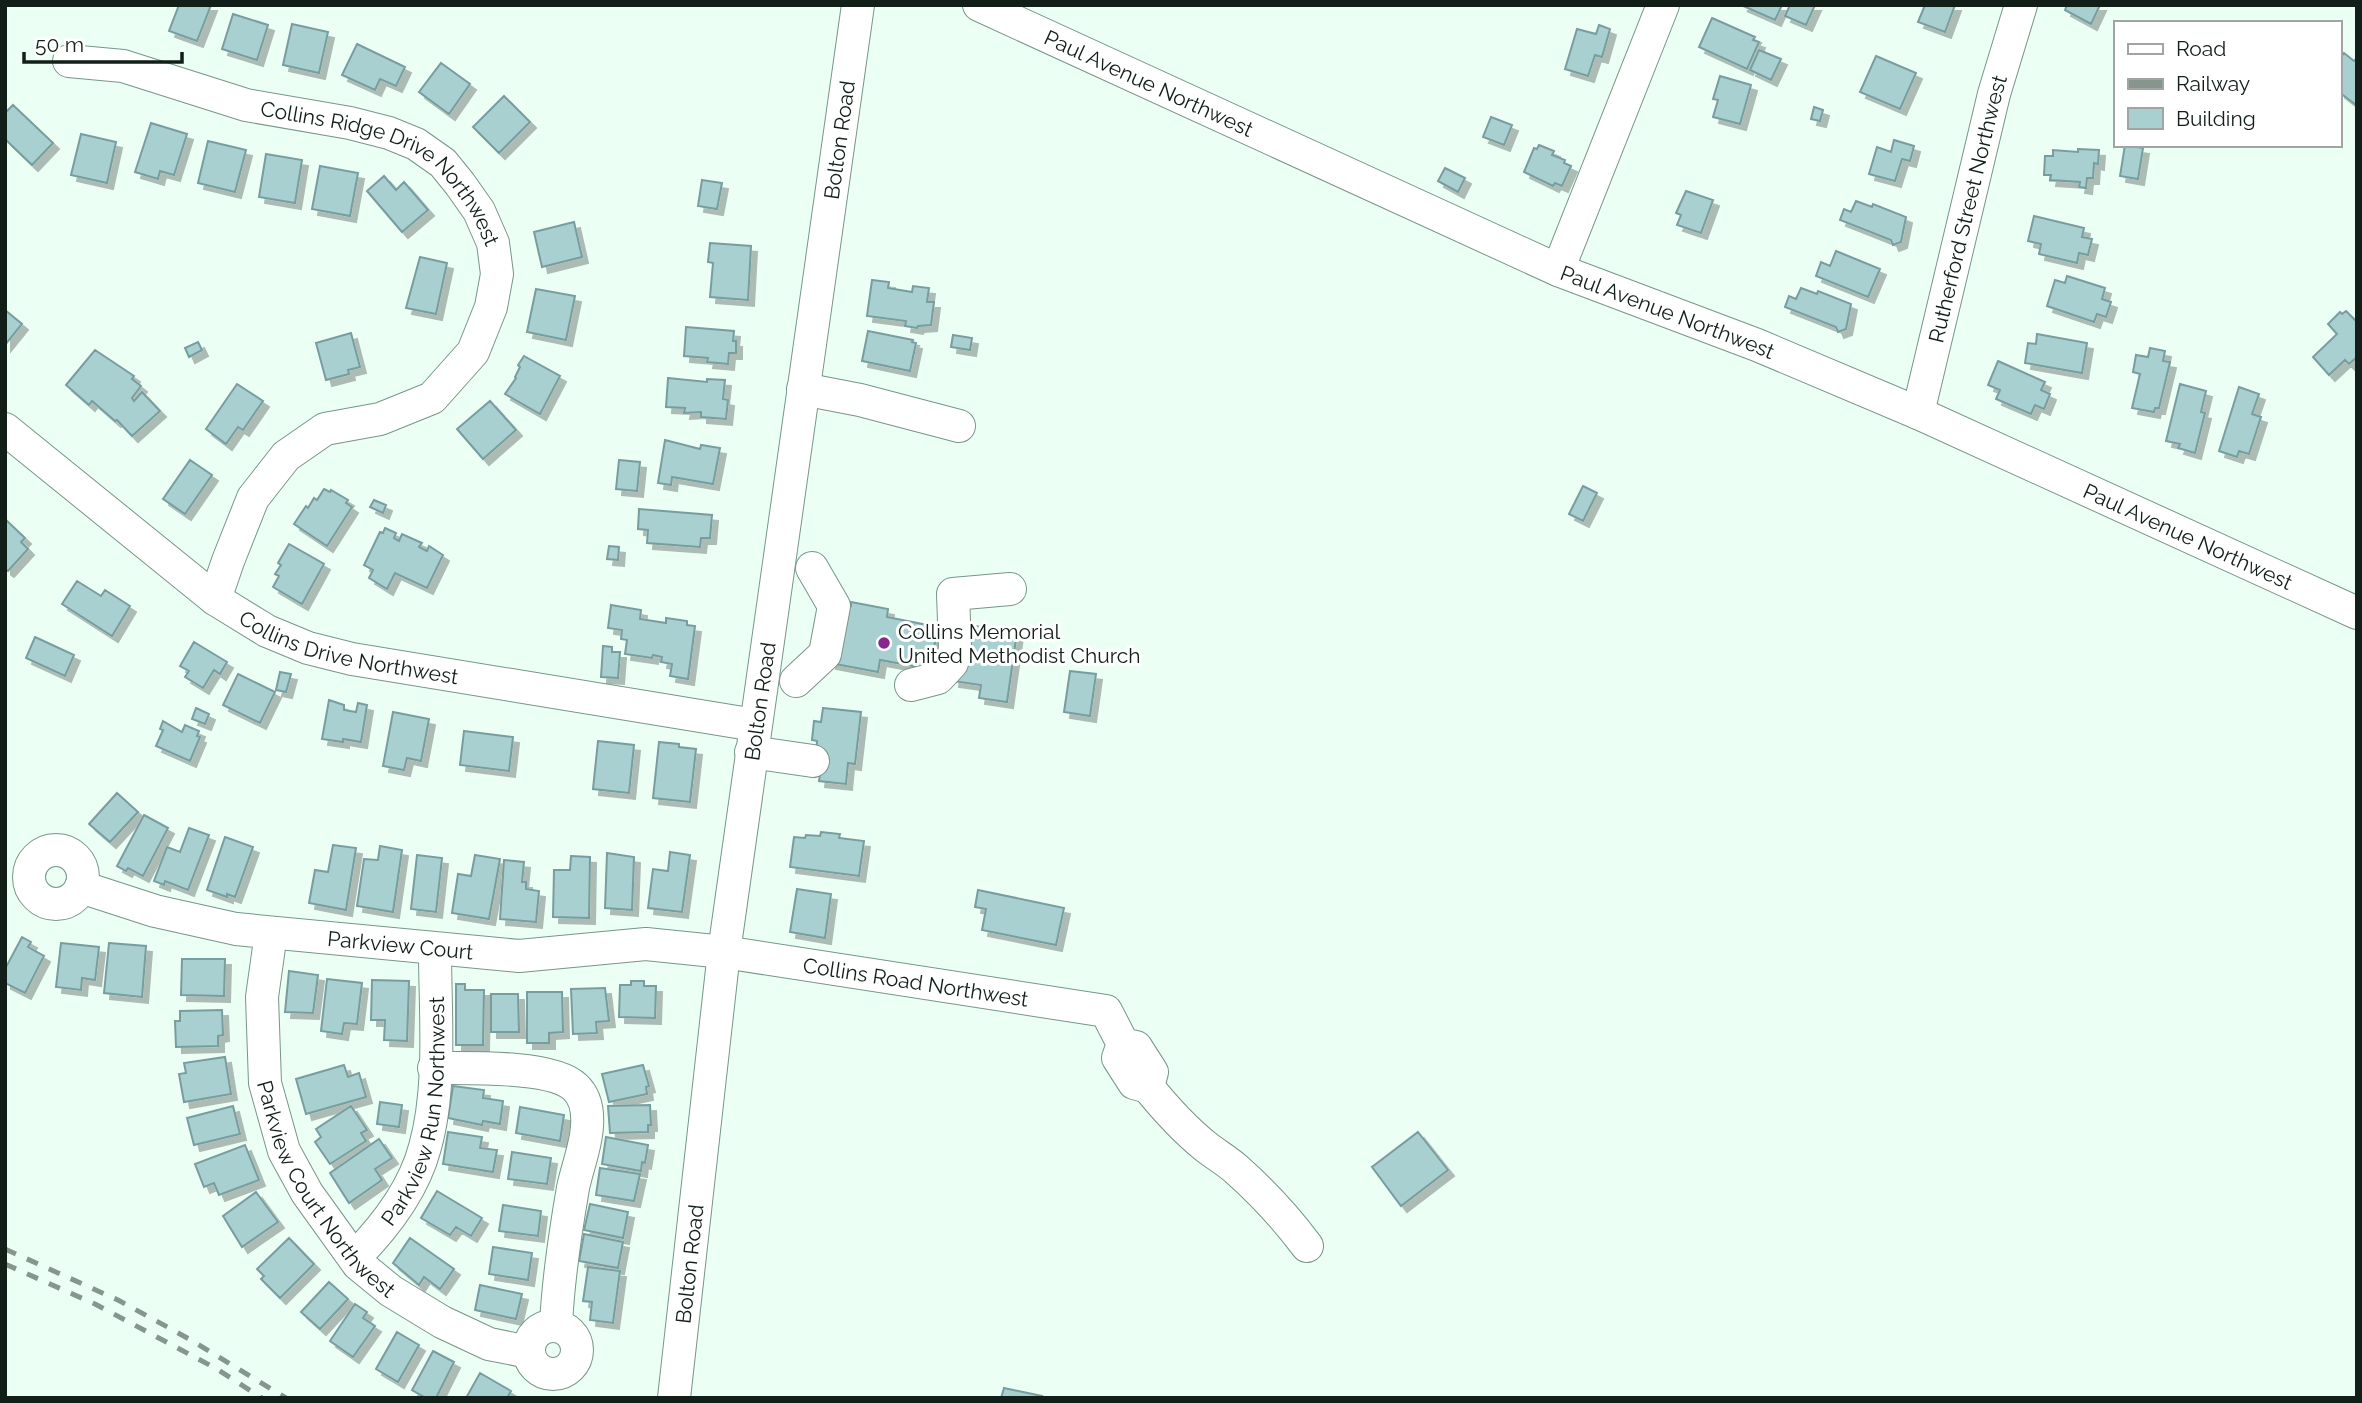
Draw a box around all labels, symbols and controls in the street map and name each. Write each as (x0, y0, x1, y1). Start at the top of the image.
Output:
scale bar (24, 21, 182, 65)
legend (2114, 21, 2341, 147)
street label: Paul Avenue Northwest (1041, 24, 1257, 141)
text: 50 m (35, 32, 84, 57)
text: Road (2176, 36, 2226, 61)
text: Railway (2176, 71, 2250, 96)
street label: Rutherford Street Northwest (1923, 72, 2012, 345)
street label: Bolton Road (818, 79, 860, 201)
street label: Collins Ridge Drive Northwest (259, 95, 505, 249)
text: Building (2176, 106, 2256, 131)
street label: Paul Avenue Northwest (1557, 260, 1779, 364)
street label: Paul Avenue Northwest (2080, 478, 2297, 594)
street label: Collins Drive Northwest (235, 605, 460, 689)
place label: Collins Memorial United Methodist Church (898, 619, 1141, 668)
marker: Collins Memorial United Methodist Church (876, 635, 892, 651)
street label: Bolton Road (739, 640, 780, 762)
street label: Parkview Court (326, 925, 475, 964)
street label: Collins Road Northwest (801, 952, 1030, 1011)
street label: Parkview Run Northwest (375, 996, 449, 1230)
street label: Parkview Court Northwest (252, 1078, 401, 1302)
street label: Bolton Road (670, 1203, 708, 1325)

